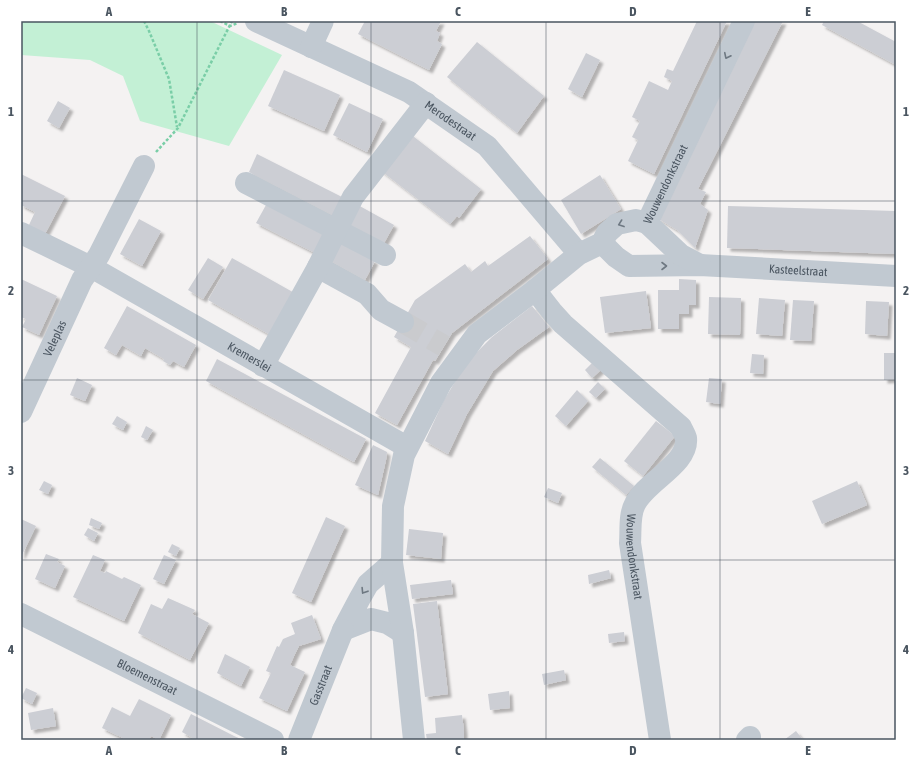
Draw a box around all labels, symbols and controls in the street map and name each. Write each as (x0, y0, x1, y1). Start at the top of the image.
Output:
text: A (105, 4, 113, 19)
text: B (281, 4, 288, 19)
text: C (455, 4, 461, 19)
text: D (629, 4, 637, 19)
text: E (805, 4, 811, 19)
one-way arrow (724, 52, 732, 59)
street label: Merodestraat (422, 98, 479, 144)
text: 1 (8, 104, 14, 119)
text: 1 (903, 104, 909, 119)
street label: Wouwendonkstraat (641, 142, 691, 226)
one-way arrow (617, 220, 624, 228)
one-way arrow (661, 261, 667, 270)
street label: Kasteelstraat (769, 262, 828, 279)
text: 2 (8, 283, 14, 298)
text: 2 (903, 283, 909, 298)
street label: Veleplas (41, 318, 69, 359)
street label: Kremerslei (225, 339, 274, 375)
text: 3 (8, 463, 14, 478)
text: 3 (903, 463, 909, 478)
street label: Wouwendonkstraat (623, 513, 646, 601)
one-way arrow (362, 586, 369, 593)
text: 4 (7, 642, 14, 657)
text: 4 (902, 642, 909, 657)
street label: Bloemenstraat (115, 656, 180, 698)
street label: Gasstraat (307, 663, 335, 707)
text: A (105, 743, 113, 758)
text: B (281, 743, 288, 758)
text: C (455, 743, 461, 758)
text: D (629, 743, 637, 758)
text: E (805, 743, 811, 758)

